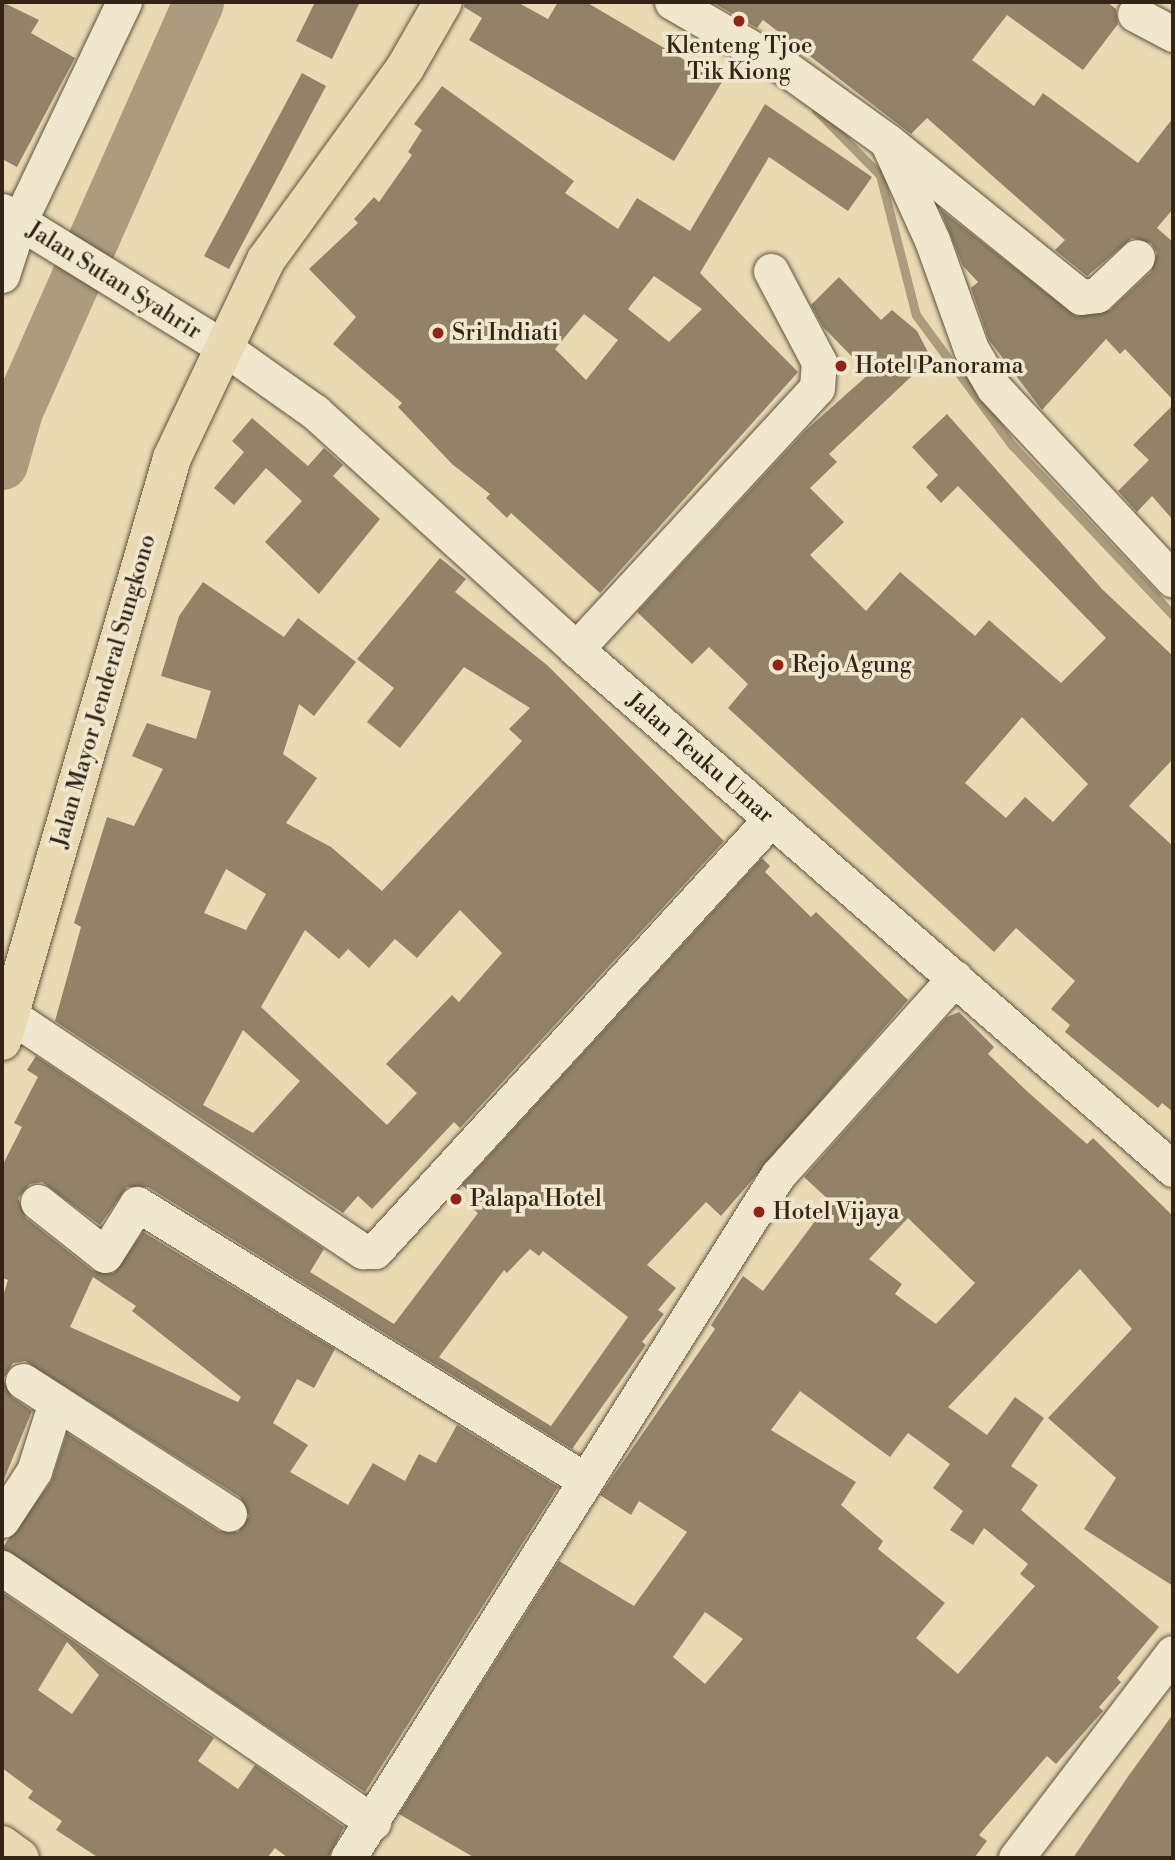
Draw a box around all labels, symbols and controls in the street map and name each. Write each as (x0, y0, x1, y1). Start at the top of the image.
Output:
marker: Klenteng Tjoe Tik Kiong (731, 13, 747, 29)
place label: Klenteng Tjoe Tik Kiong (666, 32, 812, 86)
street label: Jalan Sutan Syahrir (22, 216, 206, 346)
place label: Sri Indiati (452, 319, 558, 347)
marker: Sri Indiati (430, 325, 446, 341)
place label: Hotel Panorama (855, 352, 1023, 380)
marker: Hotel Panorama (833, 358, 849, 374)
street label: Jalan Mayor Jenderal Sungkono (46, 531, 162, 851)
place label: Rejo Agung (792, 651, 912, 679)
marker: Rejo Agung (770, 657, 786, 673)
street label: Jalan Teuku Umar (621, 687, 779, 829)
place label: Palapa Hotel (470, 1185, 602, 1213)
marker: Palapa Hotel (448, 1191, 464, 1207)
place label: Hotel Vijaya (773, 1198, 899, 1226)
marker: Hotel Vijaya (751, 1204, 767, 1220)

